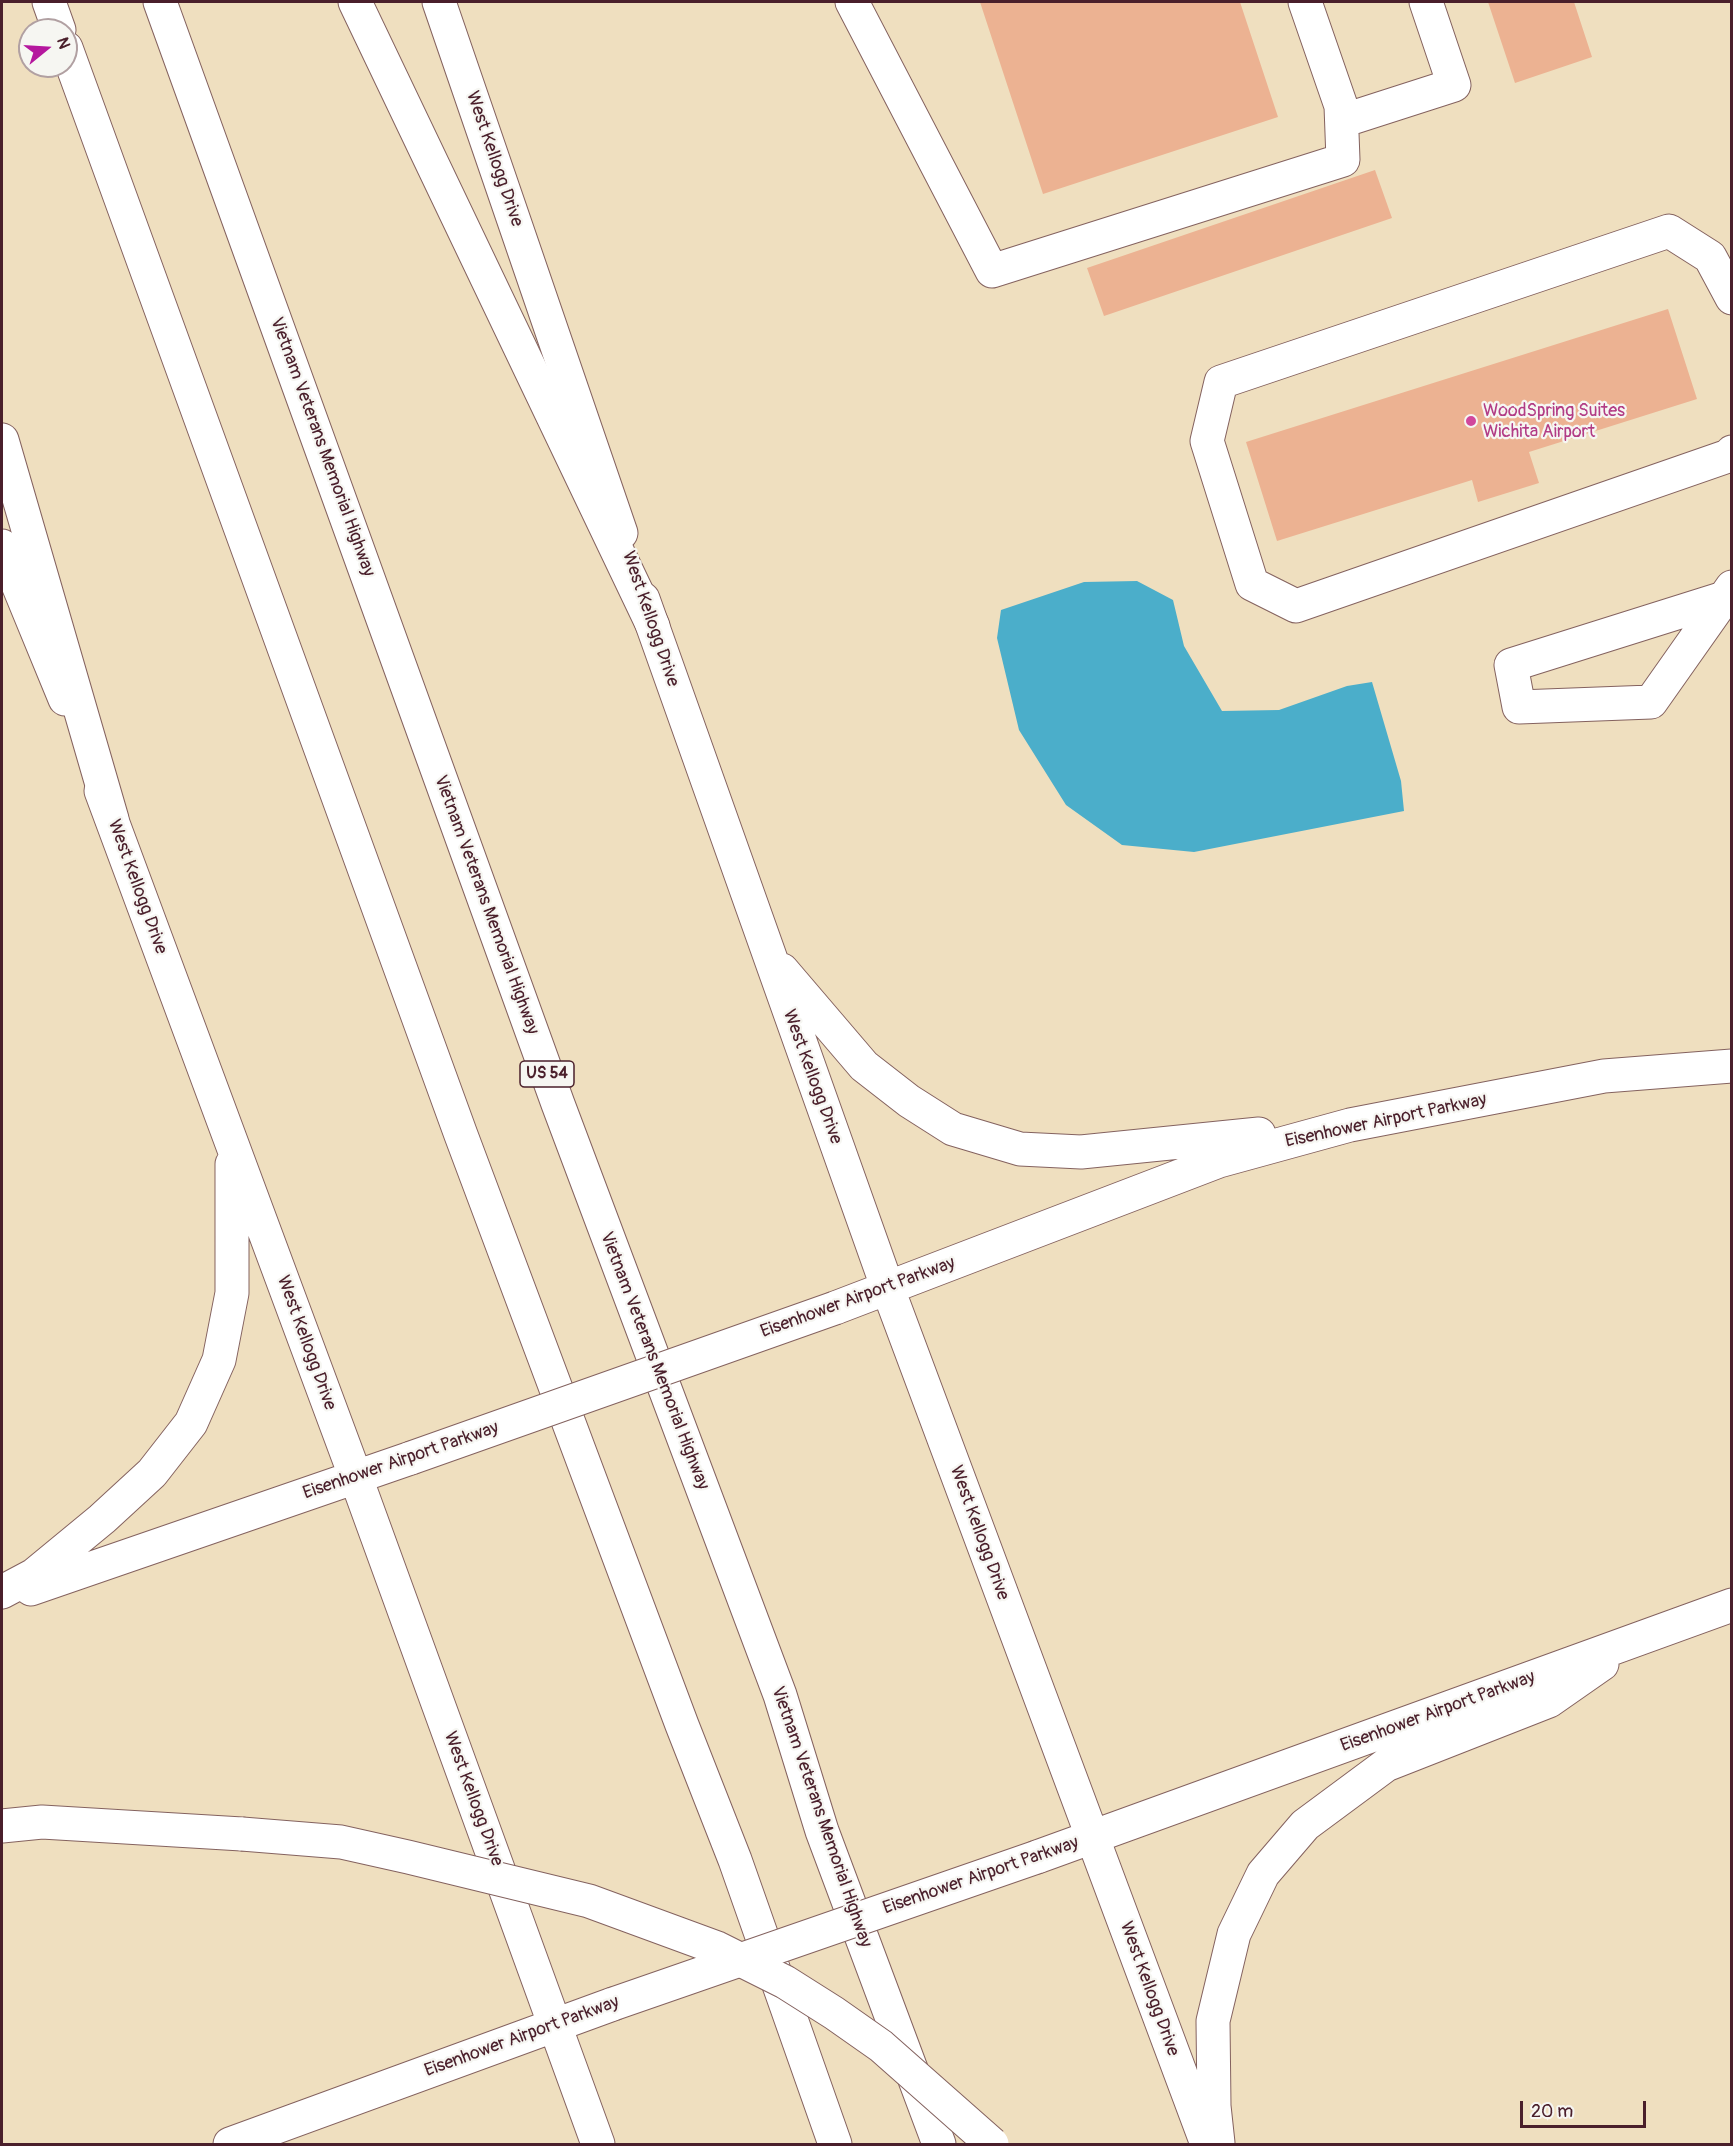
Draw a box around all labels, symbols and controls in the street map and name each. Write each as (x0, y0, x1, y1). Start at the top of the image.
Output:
north arrow (18, 18, 78, 78)
text: N (52, 35, 74, 51)
street label: West Kellogg Drive (461, 88, 527, 230)
street label: Vietnam Veterans Memorial Highway (265, 314, 379, 580)
place label: WoodSpring Suites Wichita Airport (1483, 400, 1625, 442)
marker: WoodSpring Suites Wichita Airport (1464, 414, 1478, 428)
street label: West Kellogg Drive (617, 548, 683, 690)
street label: Vietnam Veterans Memorial Highway (429, 772, 543, 1038)
street label: West Kellogg Drive (103, 817, 171, 957)
street label: West Kellogg Drive (778, 1007, 846, 1147)
road number: US 54 (520, 1061, 574, 1087)
street label: Eisenhower Airport Parkway (1283, 1089, 1489, 1153)
street label: Vietnam Veterans Memorial Highway (595, 1229, 713, 1493)
street label: Eisenhower Airport Parkway (758, 1253, 958, 1343)
street label: West Kellogg Drive (272, 1273, 340, 1413)
street label: Eisenhower Airport Parkway (300, 1417, 502, 1505)
street label: West Kellogg Drive (945, 1463, 1013, 1603)
street label: Eisenhower Airport Parkway (1338, 1667, 1538, 1757)
street label: Vietnam Veterans Memorial Highway (766, 1684, 876, 1950)
street label: West Kellogg Drive (439, 1729, 507, 1869)
street label: Eisenhower Airport Parkway (880, 1832, 1082, 1920)
street label: West Kellogg Drive (1115, 1919, 1183, 2059)
street label: Eisenhower Airport Parkway (422, 1992, 622, 2082)
scale bar (1523, 2089, 1649, 2127)
text: 20 m (1531, 2100, 1573, 2123)

